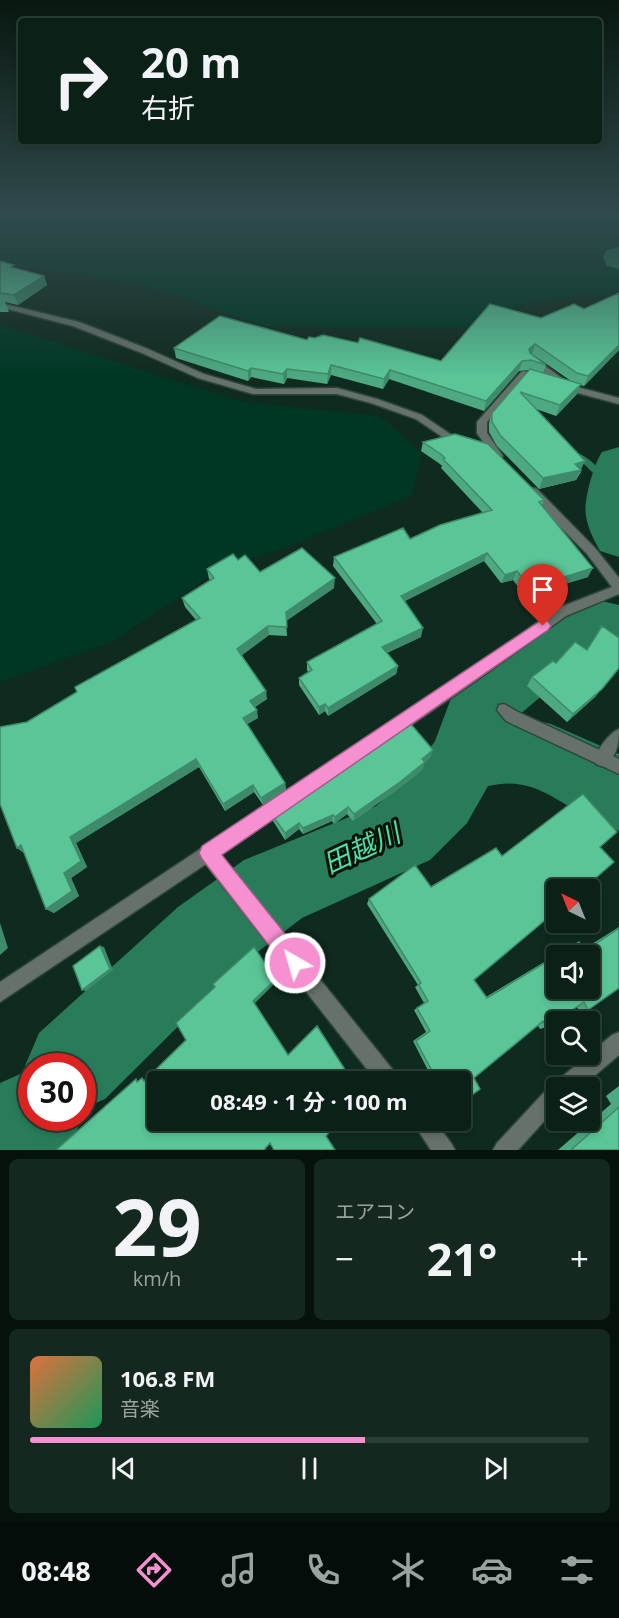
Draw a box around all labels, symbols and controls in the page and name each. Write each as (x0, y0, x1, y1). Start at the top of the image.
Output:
text: 20 m (141, 33, 241, 90)
icon: right (42, 42, 120, 120)
text: 右折 (141, 89, 195, 126)
pin (517, 564, 568, 626)
icon: arrive (526, 573, 559, 606)
water label: 田越川 (317, 812, 409, 882)
north arrow (546, 879, 600, 933)
map controls (546, 879, 600, 1131)
position arrow (263, 931, 327, 995)
button: sound (546, 945, 600, 999)
button: search (546, 1011, 600, 1065)
speed limit sign: 30 (18, 1053, 96, 1131)
button: layers (546, 1077, 600, 1131)
text: 08:49 · 1 分 · 100 m (210, 1086, 408, 1116)
text: 29 (112, 1173, 202, 1279)
text: エアコン (335, 1198, 415, 1225)
text: 21° (427, 1228, 497, 1289)
text: − (335, 1236, 354, 1281)
text: + (570, 1236, 589, 1281)
text: km/h (133, 1265, 181, 1292)
text: 106.8 FM (120, 1363, 215, 1393)
text: 音楽 (120, 1395, 160, 1422)
icon: previous (107, 1452, 140, 1485)
icon: pause (293, 1452, 326, 1485)
icon: next (479, 1452, 512, 1485)
icon: directions (133, 1549, 175, 1591)
icon: music (218, 1549, 260, 1591)
icon: phone (302, 1549, 344, 1591)
icon: climate (387, 1549, 429, 1591)
icon: car (471, 1549, 513, 1591)
icon: filters (556, 1549, 598, 1591)
text: 08:48 (21, 1552, 91, 1589)

